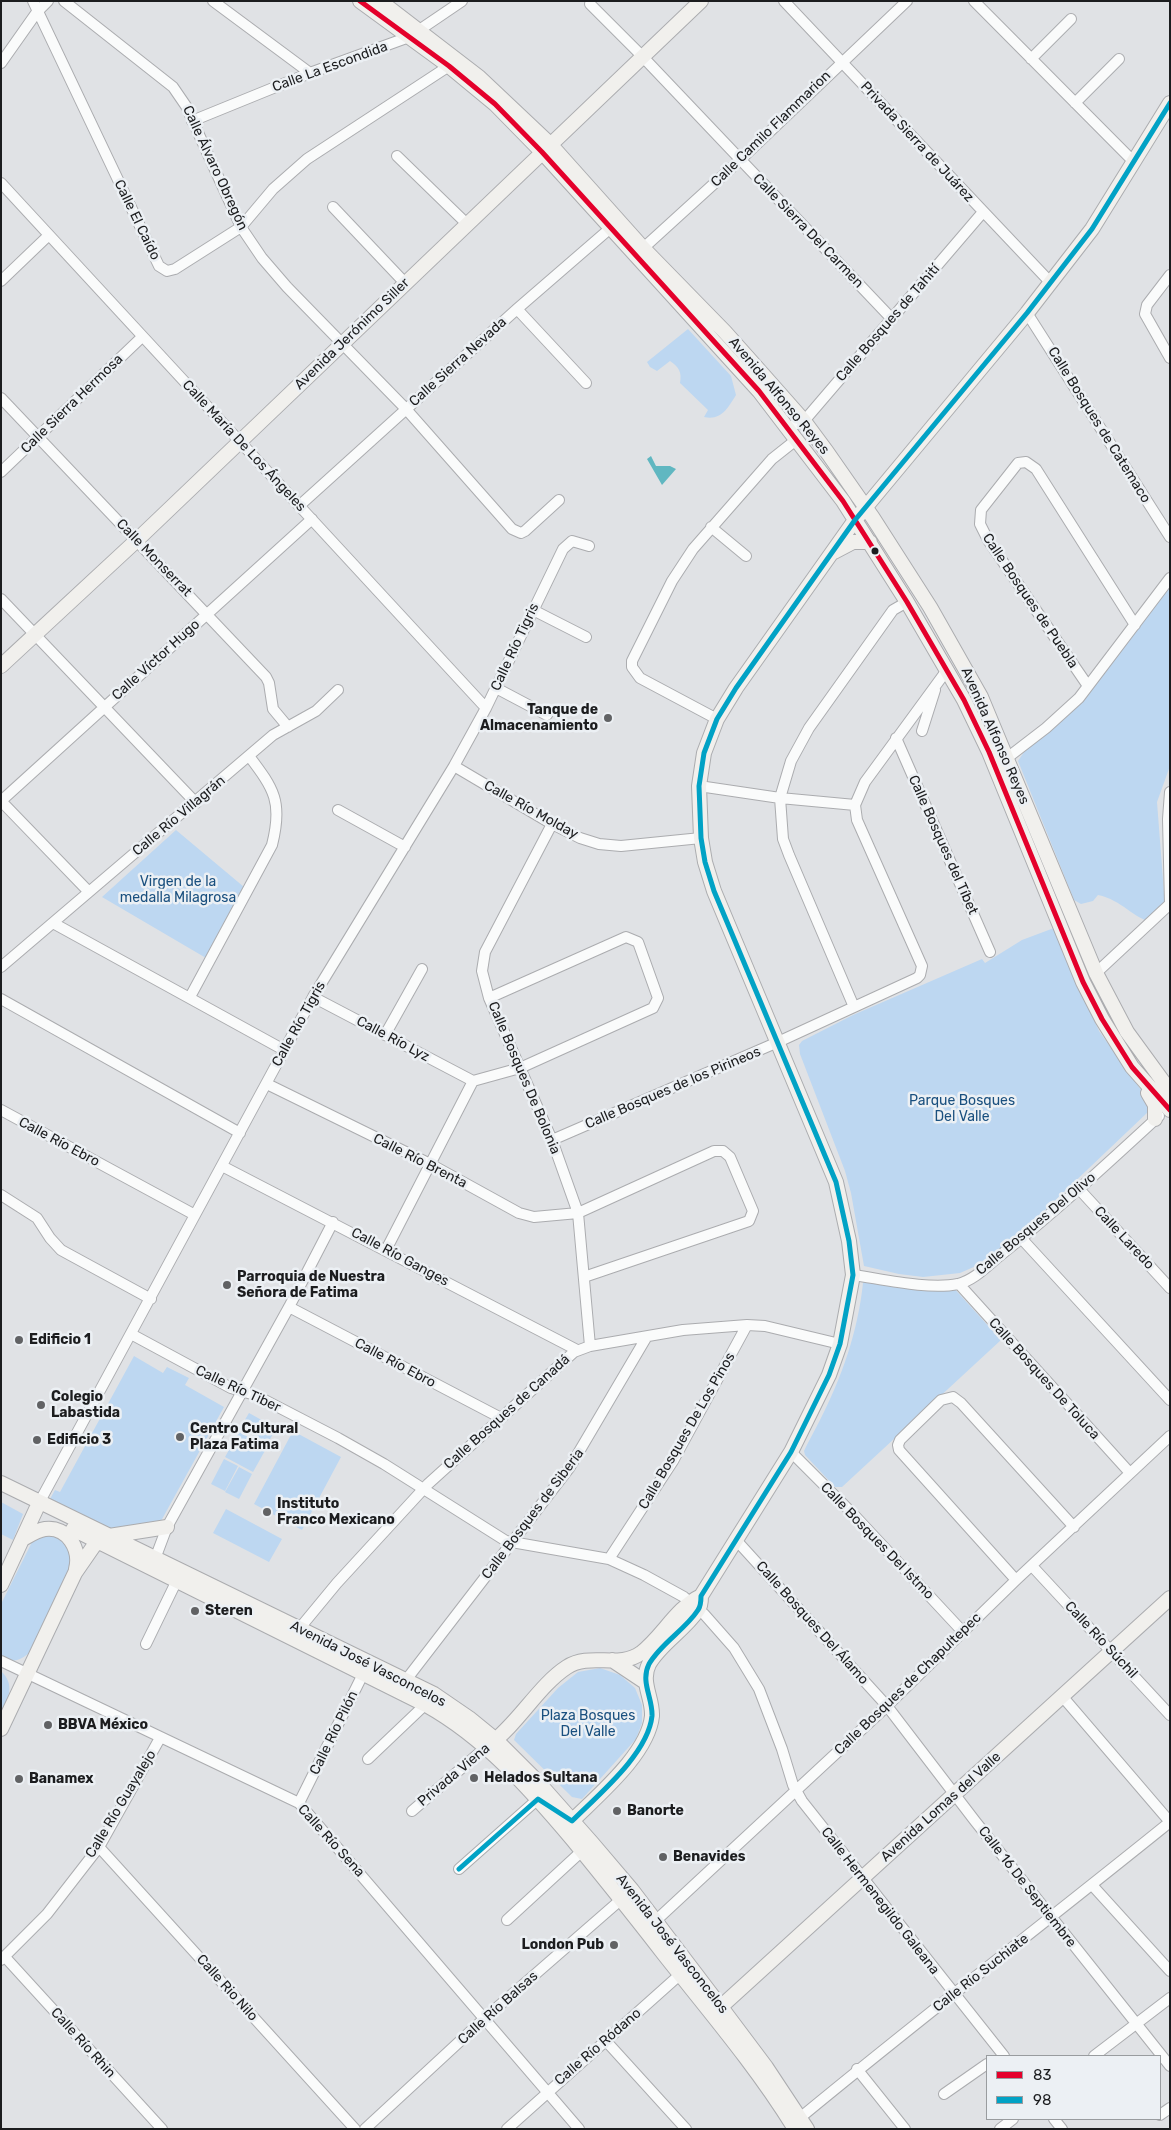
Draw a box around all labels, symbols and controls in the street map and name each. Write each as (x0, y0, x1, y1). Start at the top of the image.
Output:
street label: Calle La Escondida (270, 38, 390, 96)
street label: Calle Camilo Flammarion (708, 67, 834, 191)
street label: Privada Sierra de Juárez (857, 78, 977, 206)
street label: Calle Álvaro Obregón (179, 103, 251, 233)
street label: Calle Sierra Del Carmen (749, 170, 867, 292)
street label: Calle El Caído (110, 177, 164, 263)
street label: Calle Bosques de Tahití (833, 261, 943, 385)
street label: Avenida Jerónimo Siller (291, 275, 413, 393)
street label: Calle Sierra Nevada (406, 314, 510, 410)
street label: Avenida Alfonso Reyes (725, 334, 833, 458)
street label: Calle Bosques de Catemaco (1044, 344, 1154, 506)
street label: Calle Sierra Hermosa (18, 351, 126, 457)
street label: Calle María De Los Ángeles (179, 377, 309, 515)
street label: Calle Monserrat (113, 516, 195, 600)
street label: Calle Bosques de Puebla (979, 530, 1081, 672)
unlabelled marker (870, 546, 880, 556)
street label: Calle Río Tigris (487, 600, 543, 694)
street label: Calle Víctor Hugo (109, 616, 203, 704)
street label: Avenida Alfonso Reyes (957, 665, 1033, 807)
place label: Tanque de Almacenamiento (480, 702, 598, 734)
marker: Tanque de Almacenamiento (602, 712, 614, 724)
street label: Calle Río Villagrán (129, 772, 229, 860)
street label: Calle Bosques del Tíbet (905, 773, 981, 917)
street label: Calle Río Molday (481, 777, 581, 843)
park label: Virgen de la medalla Milagrosa (120, 874, 236, 906)
street label: Calle Río Tigris (269, 978, 329, 1070)
street label: Calle Bosques De Bolonia (484, 999, 564, 1157)
street label: Calle Río Lyz (354, 1013, 432, 1065)
street label: Calle Bosques de los Pirineos (583, 1043, 763, 1133)
park label: Parque Bosques Del Valle (909, 1093, 1015, 1126)
street label: Calle Río Ebro (16, 1114, 102, 1170)
street label: Calle Río Brenta (370, 1130, 470, 1192)
street label: Calle Bosques Del Olivo (973, 1169, 1099, 1279)
street label: Calle Laredo (1091, 1203, 1157, 1273)
street label: Calle Río Ganges (348, 1224, 452, 1290)
place label: Parroquia de Nuestra Señora de Fatima (237, 1269, 385, 1302)
marker: Parroquia de Nuestra Señora de Fatima (221, 1279, 233, 1291)
street label: Calle Bosques De Toluca (985, 1315, 1103, 1443)
place label: Edificio 1 (29, 1332, 91, 1348)
marker: Edificio 1 (13, 1334, 25, 1346)
street label: Calle Río Ebro (352, 1335, 438, 1391)
street label: Calle Bosques De Los Pinos (635, 1350, 739, 1512)
street label: Calle Bosques de Canadá (441, 1351, 573, 1473)
street label: Calle Río Tiber (193, 1362, 283, 1416)
place label: Colegio Labastida (51, 1389, 120, 1421)
marker: Colegio Labastida (35, 1399, 47, 1411)
place label: Centro Cultural Plaza Fatima (190, 1421, 298, 1454)
marker: Centro Cultural Plaza Fatima (174, 1431, 186, 1443)
place label: Edificio 3 (47, 1432, 111, 1448)
marker: Edificio 3 (31, 1434, 43, 1446)
street label: Calle Bosques de Siberia (478, 1445, 588, 1583)
street label: Calle Bosques Del Istmo (817, 1479, 937, 1603)
place label: Instituto Franco Mexicano (277, 1496, 395, 1528)
marker: Instituto Franco Mexicano (261, 1506, 273, 1518)
street label: Calle Bosques Del Álamo (752, 1558, 872, 1688)
street label: Calle Río Súchil (1061, 1598, 1141, 1682)
place label: Steren (205, 1603, 253, 1619)
marker: Steren (189, 1605, 201, 1617)
street label: Calle Bosques de Chapultepec (831, 1609, 985, 1759)
street label: Avenida José Vasconcelos (287, 1617, 449, 1711)
street label: Calle Río Pilón (306, 1688, 362, 1778)
park label: Plaza Bosques Del Valle (541, 1708, 635, 1740)
place label: BBVA México (58, 1717, 148, 1733)
marker: BBVA México (42, 1719, 54, 1731)
street label: Privada Viena (415, 1740, 493, 1810)
street label: Calle Río Guayalejo (82, 1747, 160, 1861)
street label: Avenida Lomas del Valle (877, 1749, 1005, 1865)
place label: Helados Sultana (484, 1770, 597, 1786)
place label: Banamex (29, 1771, 94, 1787)
marker: Helados Sultana (468, 1772, 480, 1784)
marker: Banamex (13, 1773, 25, 1785)
street label: Calle Río Sena (294, 1801, 368, 1881)
place label: Banorte (627, 1803, 684, 1819)
marker: Banorte (611, 1805, 623, 1817)
street label: Calle 16 De Septiembre (974, 1823, 1080, 1951)
street label: Calle Hermenegildo Galeana (817, 1824, 943, 1978)
place label: Benavides (673, 1849, 745, 1865)
marker: Benavides (657, 1851, 669, 1863)
street label: Avenida José Vasconcelos (612, 1871, 732, 2017)
street label: Calle Río Suchiate (930, 1930, 1032, 2016)
place label: London Pub (522, 1937, 604, 1953)
marker: London Pub (608, 1939, 620, 1951)
street label: Calle Rio Nilo (193, 1951, 261, 2025)
street label: Calle Río Balsas (455, 1968, 541, 2048)
street label: Calle Río Rhin (47, 2004, 119, 2082)
street label: Calle Río Ródano (551, 2005, 645, 2089)
legend (986, 2055, 1161, 2120)
text: 83 (1033, 2066, 1052, 2084)
text: 98 (1033, 2091, 1051, 2109)

